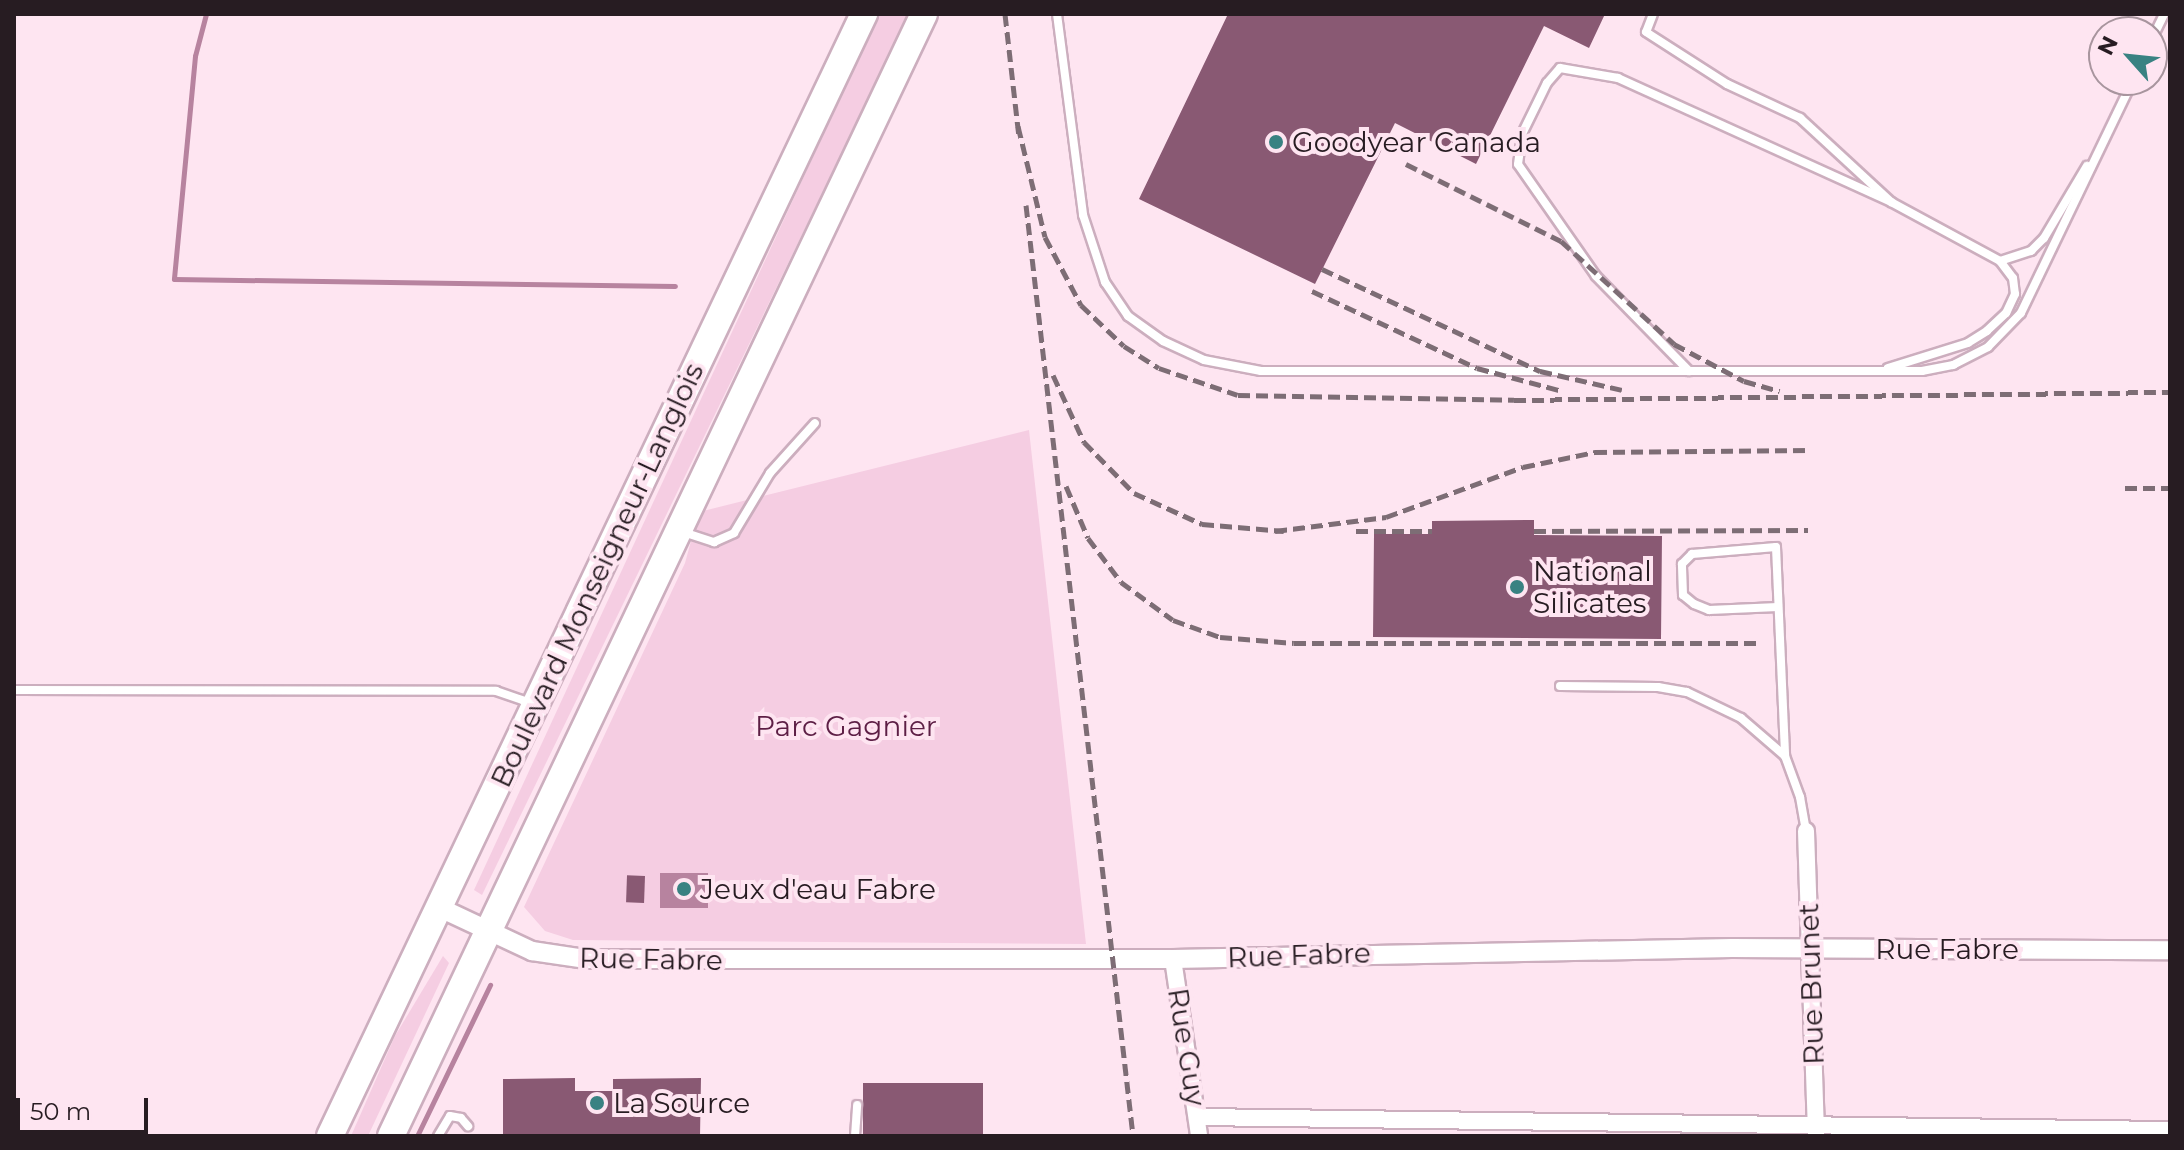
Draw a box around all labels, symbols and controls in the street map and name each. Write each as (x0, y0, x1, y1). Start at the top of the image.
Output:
north arrow (2088, 16, 2168, 96)
text: N (2092, 32, 2124, 60)
place label: Goodyear Canada (1292, 125, 1541, 159)
marker: Goodyear Canada (1267, 133, 1285, 151)
street label: Boulevard Monseigneur-Langlois (484, 358, 710, 792)
place label: National Silicates (1533, 554, 1652, 620)
marker: National Silicates (1508, 578, 1526, 596)
park label: Parc Gagnier (755, 709, 937, 743)
place label: Jeux d'eau Fabre (700, 872, 936, 906)
marker: Jeux d'eau Fabre (675, 880, 693, 898)
street label: Rue Brunet (1791, 903, 1831, 1065)
street label: Rue Fabre (1875, 932, 2019, 966)
street label: Rue Fabre (1227, 936, 1371, 974)
street label: Rue Fabre (579, 941, 723, 977)
street label: Rue Guy (1161, 986, 1213, 1108)
scale bar (20, 1082, 152, 1132)
place label: La Source (613, 1086, 750, 1120)
marker: La Source (588, 1094, 606, 1112)
text: 50 m (30, 1097, 91, 1126)

